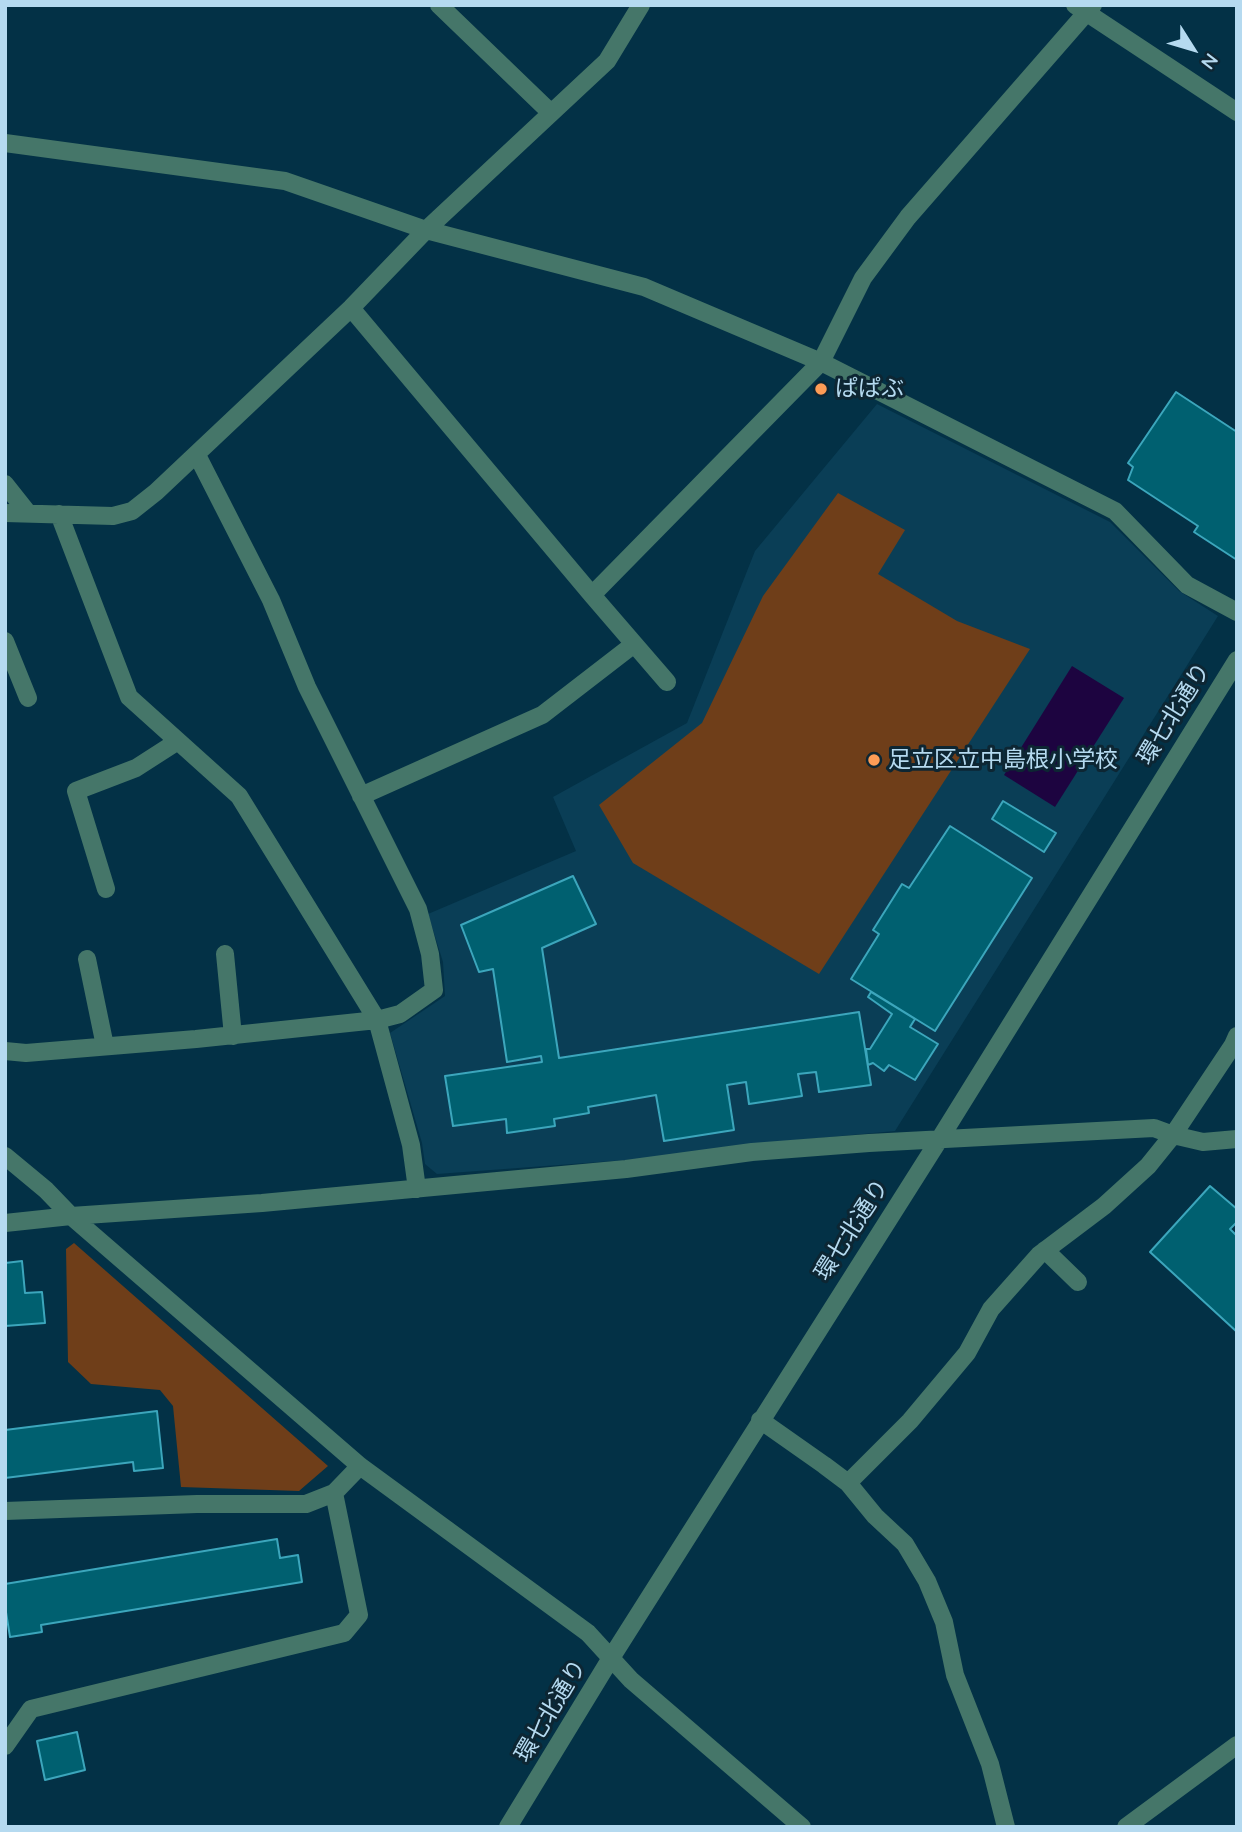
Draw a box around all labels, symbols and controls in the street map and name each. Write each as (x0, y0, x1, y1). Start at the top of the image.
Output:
north arrow (1158, 14, 1228, 84)
text: N (1196, 49, 1224, 74)
place label: ぱぱぶ (835, 375, 904, 403)
marker: ぱぱぶ (813, 381, 829, 397)
street label: 環七北通り (1132, 658, 1216, 770)
place label: 足立区立中島根小学校 (888, 746, 1118, 774)
marker: 足立区立中島根小学校 (866, 752, 882, 768)
street label: 環七北通り (809, 1174, 895, 1286)
street label: 環七北通り (510, 1655, 592, 1767)

